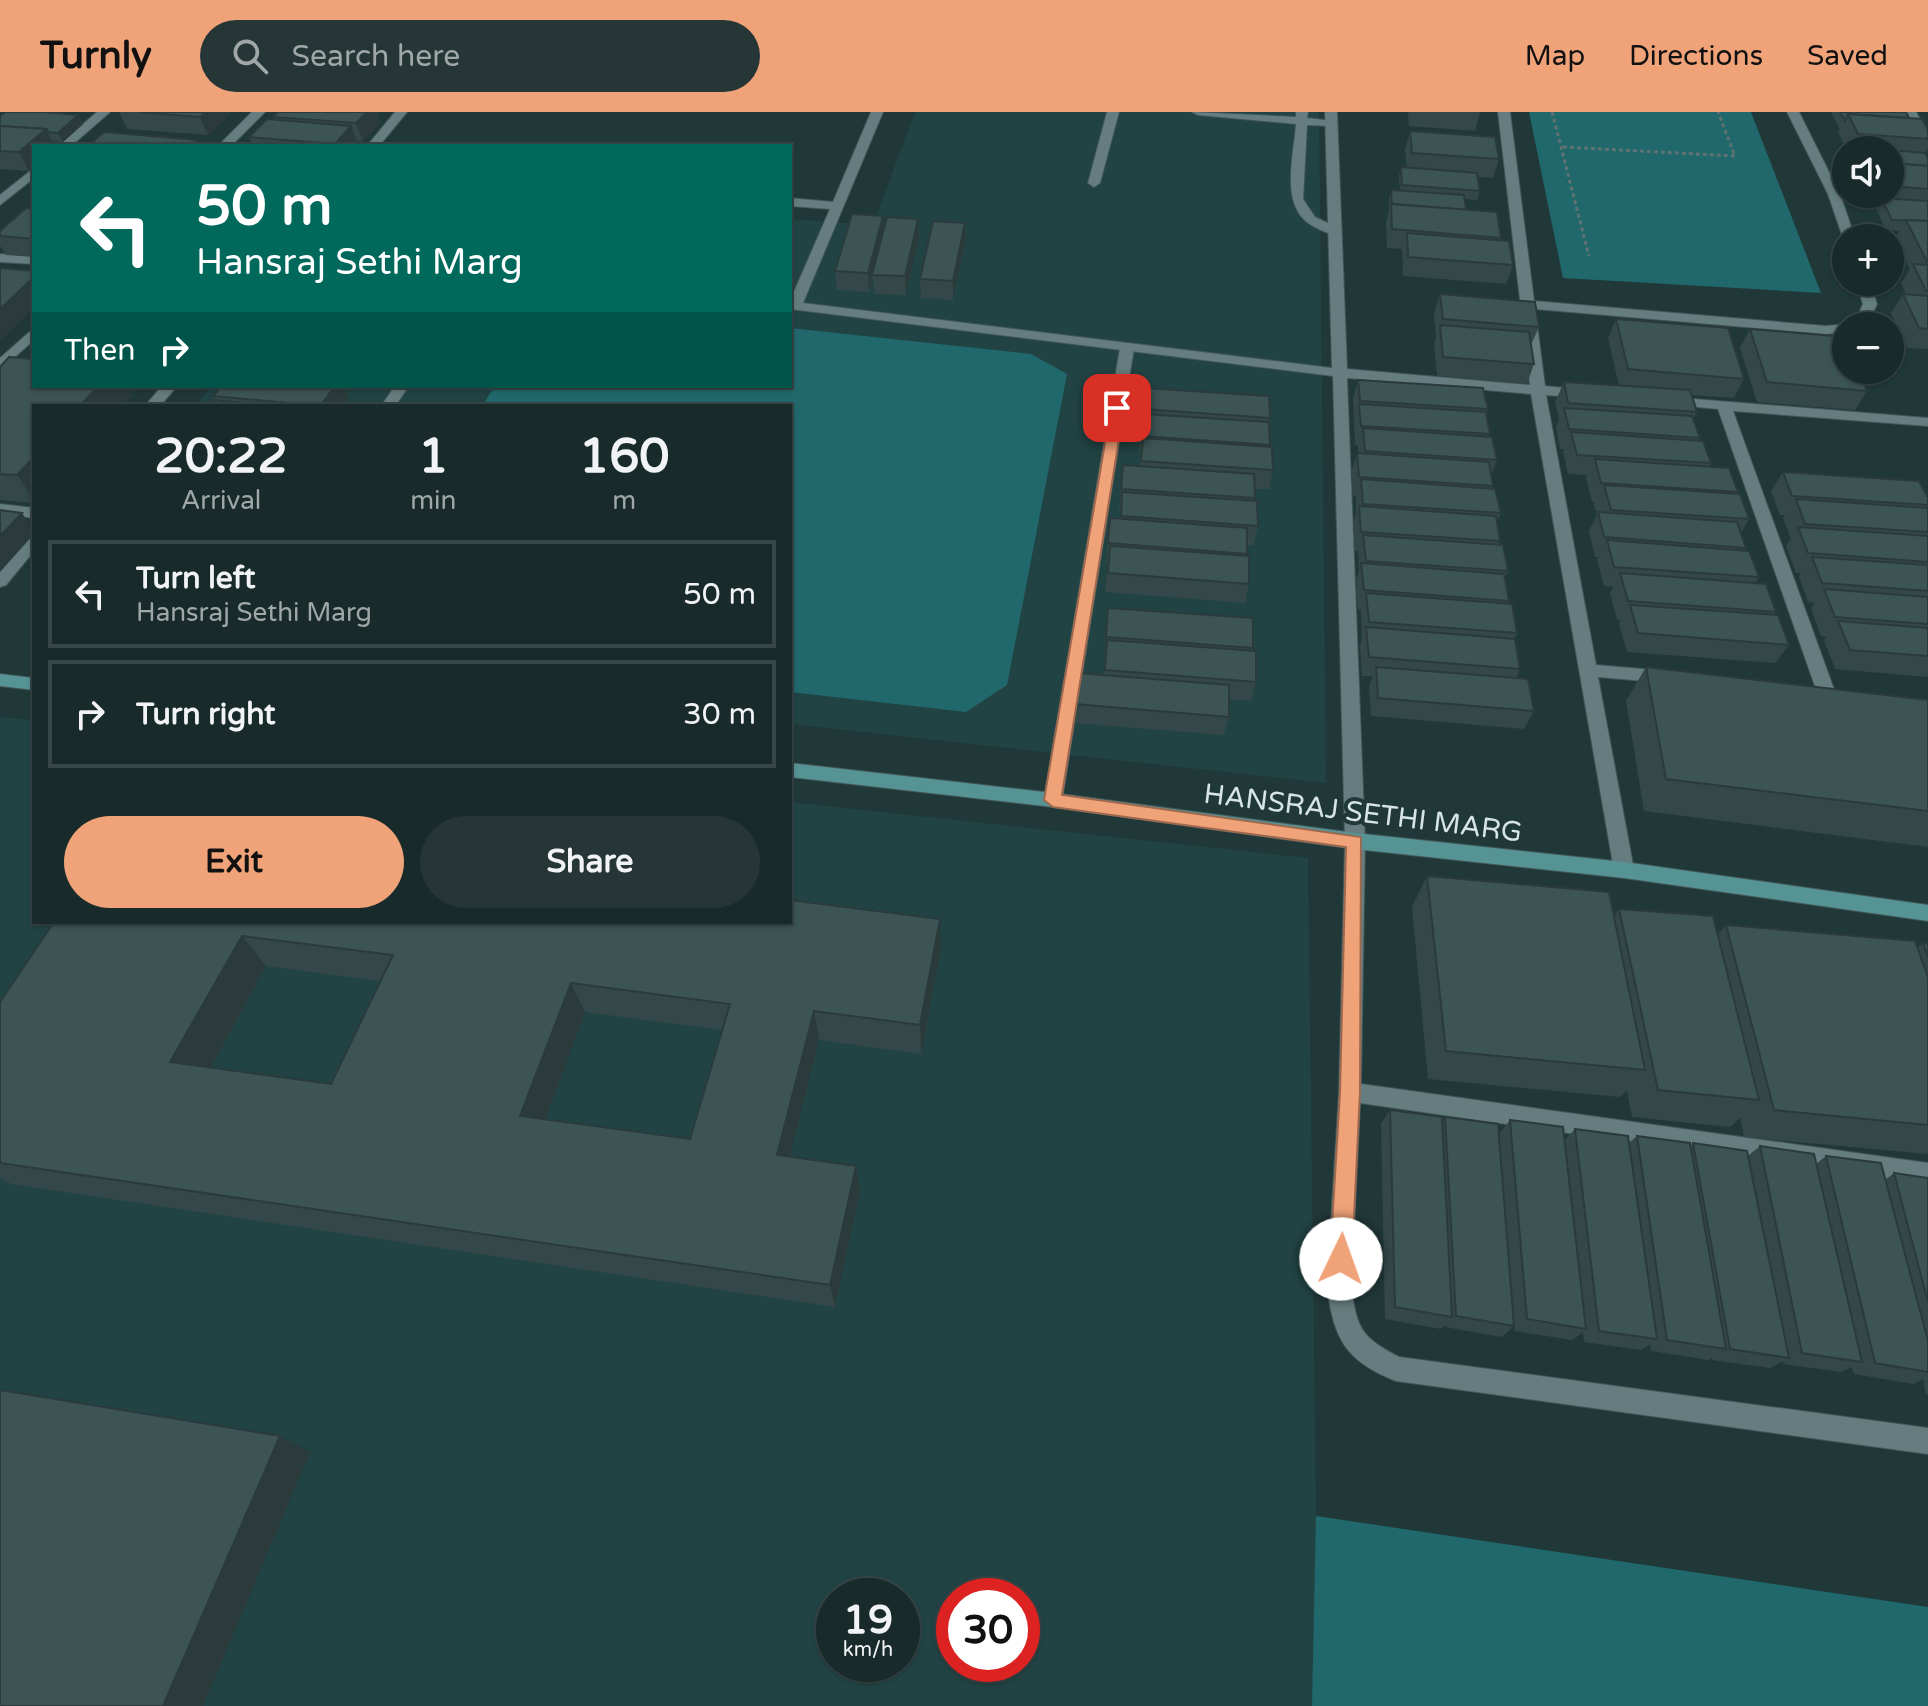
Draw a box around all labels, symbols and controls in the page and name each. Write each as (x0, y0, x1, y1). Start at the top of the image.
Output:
search box (200, 20, 760, 92)
text: Turnly (40, 33, 152, 79)
icon: search (228, 34, 272, 78)
text: Search here (292, 38, 460, 75)
text: Map (1525, 39, 1585, 73)
text: Directions (1629, 39, 1763, 73)
text: Saved (1807, 39, 1888, 73)
map controls (1832, 136, 1904, 384)
button: sound (1832, 136, 1904, 208)
text: 50 m (196, 173, 332, 240)
icon: left (64, 176, 168, 280)
button: + (1832, 224, 1904, 296)
text: Hansraj Sethi Marg (196, 241, 523, 284)
button: − (1832, 312, 1904, 384)
icon: right (152, 328, 196, 372)
text: Then (64, 332, 136, 369)
pin (1083, 374, 1151, 442)
icon: arrive (1095, 386, 1139, 430)
text: 20:22 (155, 428, 288, 486)
text: 1 (418, 428, 448, 486)
text: 160 (579, 428, 669, 486)
text: Arrival (181, 485, 261, 516)
text: min (410, 485, 456, 516)
text: m (612, 485, 636, 516)
text: Turn left (136, 560, 255, 597)
icon: left (68, 572, 112, 616)
text: 50 m (683, 576, 756, 613)
text: Hansraj Sethi Marg (136, 597, 372, 628)
icon: right (68, 692, 112, 736)
text: Turn right (136, 696, 276, 733)
text: 30 m (683, 696, 756, 733)
street label: HANSRAJ SETHI MARG (1202, 777, 1524, 849)
button: Exit (64, 816, 404, 908)
button: Share (420, 816, 760, 908)
position arrow (1299, 1217, 1383, 1301)
speed limit sign: 30 (936, 1578, 1040, 1682)
text: 19 (843, 1596, 893, 1644)
text: km/h (843, 1638, 893, 1662)

